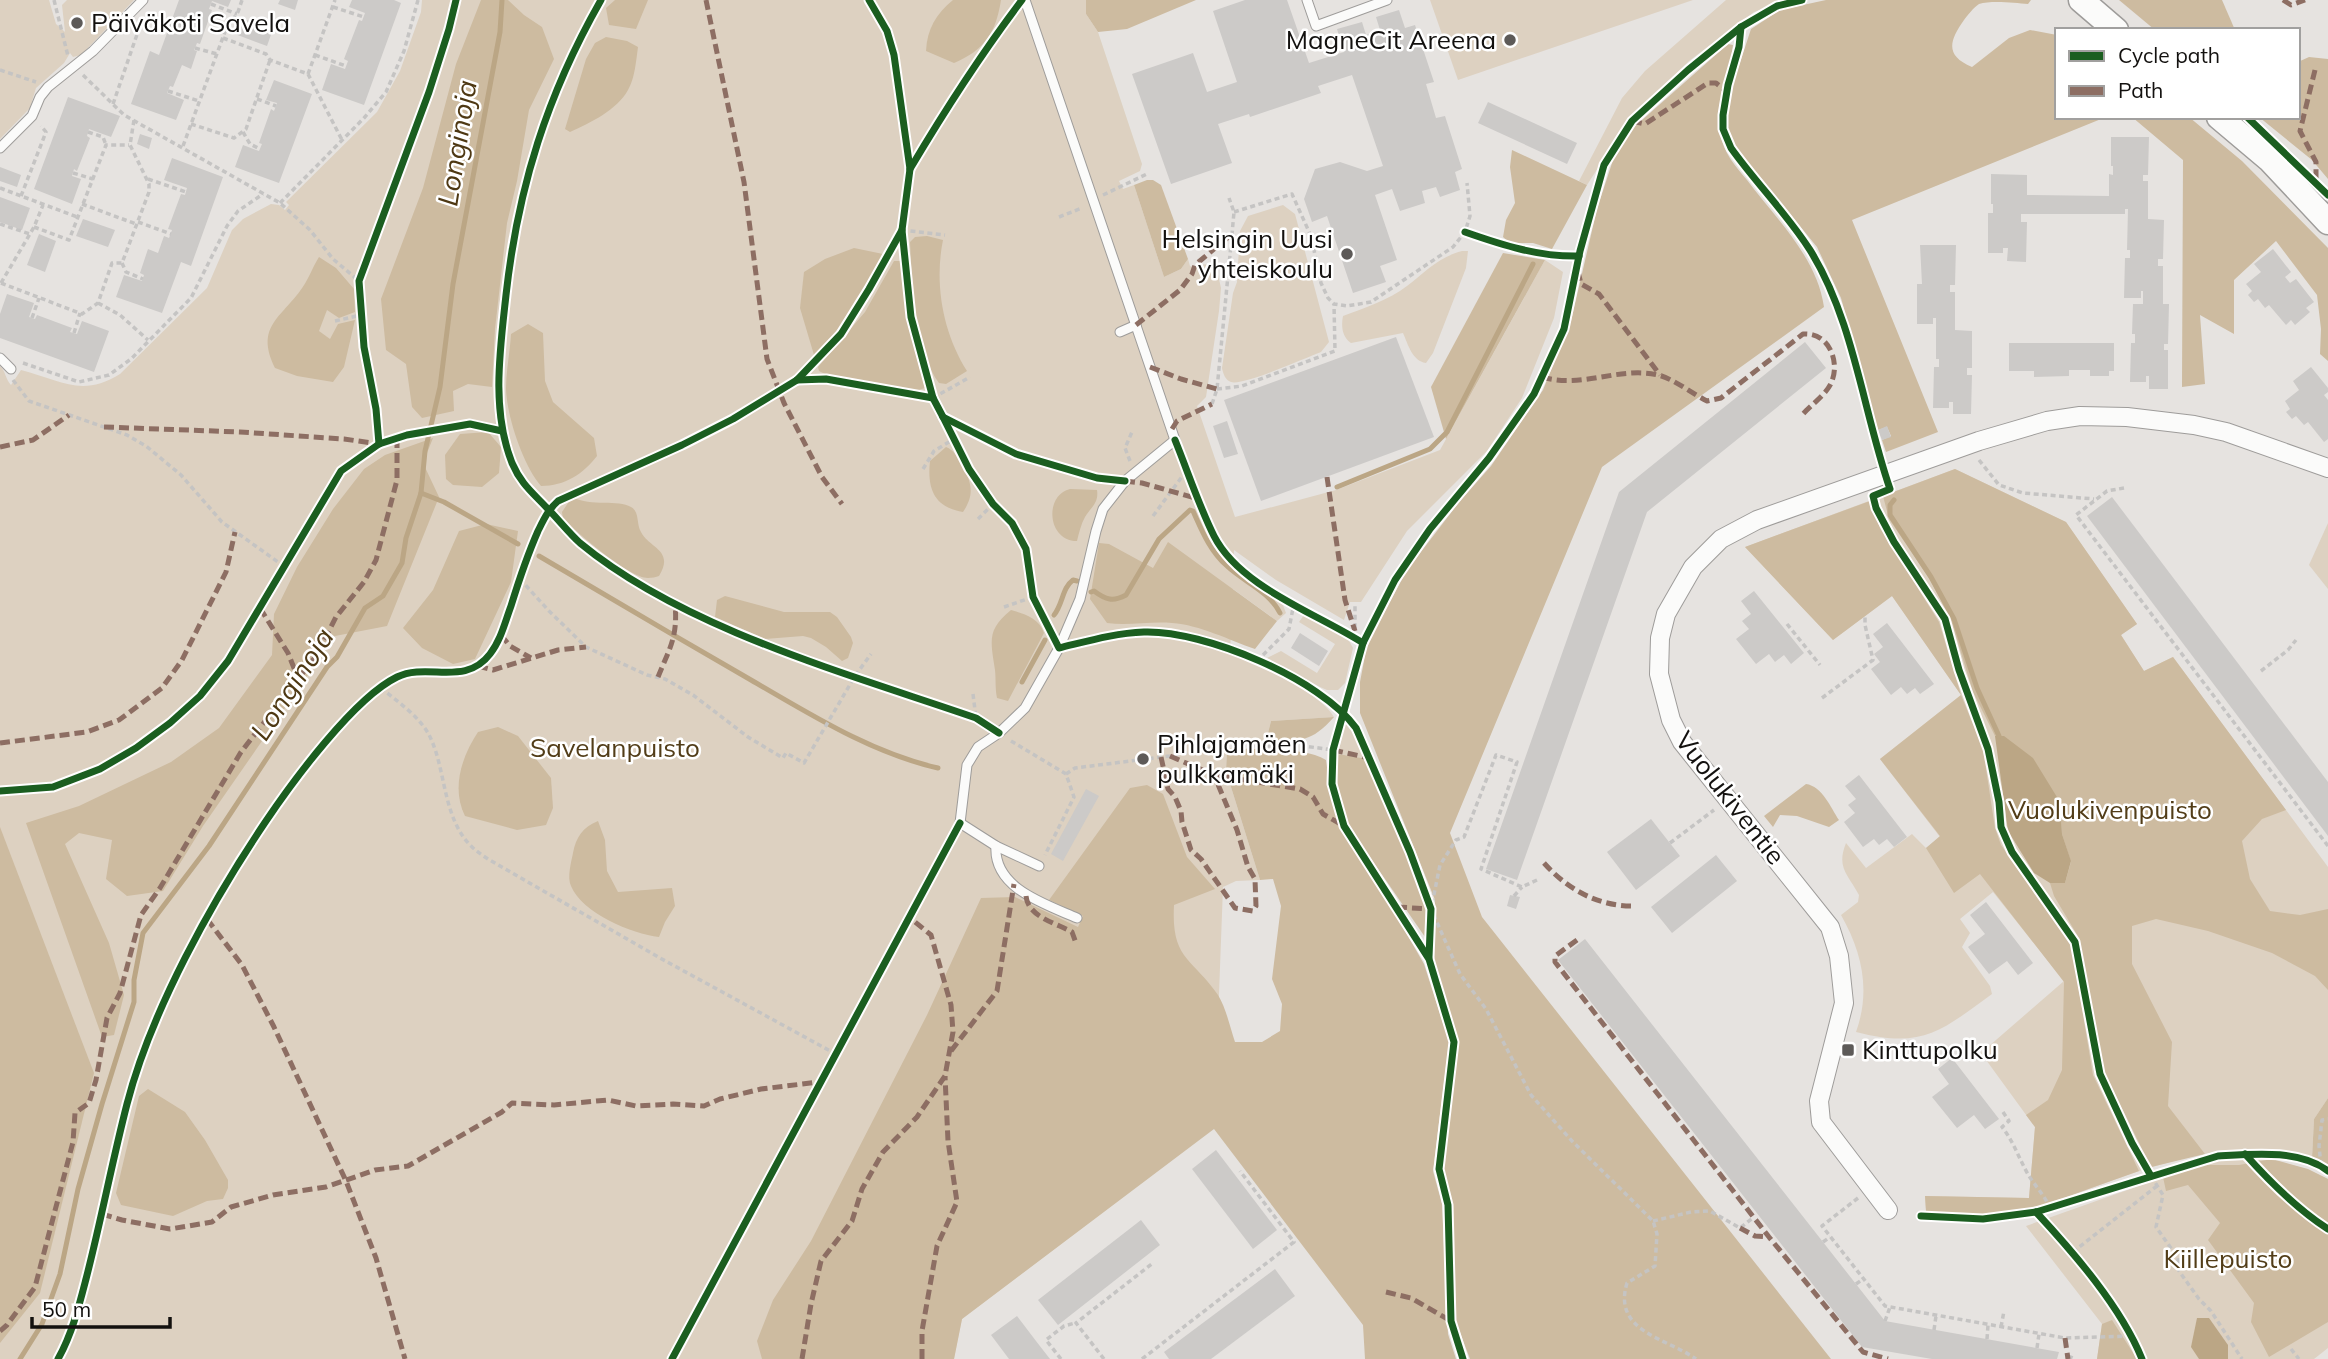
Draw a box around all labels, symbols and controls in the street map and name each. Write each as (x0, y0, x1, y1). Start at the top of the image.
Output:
place label: Päiväkoti Savela (91, 6, 290, 39)
marker: Päiväkoti Savela (69, 15, 85, 31)
place label: MagneCit Areena (1286, 23, 1496, 56)
legend (2055, 28, 2300, 119)
marker: MagneCit Areena (1502, 32, 1518, 48)
text: Cycle path (2118, 42, 2220, 68)
water label: Longinoja (429, 77, 484, 208)
text: Path (2118, 77, 2163, 103)
place label: Helsingin Uusi yhteiskoulu (1161, 222, 1333, 285)
marker: Helsingin Uusi yhteiskoulu (1339, 246, 1355, 262)
water label: Longinoja (242, 621, 341, 746)
street label: Vuolukiventie (1668, 725, 1793, 871)
place label: Pihlajamäen pulkkamäki (1157, 727, 1307, 790)
park label: Savelanpuisto (530, 731, 700, 764)
marker: Pihlajamäen pulkkamäki (1135, 751, 1151, 767)
park label: Vuolukivenpuisto (2008, 793, 2212, 826)
place label: Kinttupolku (1862, 1033, 1998, 1066)
marker: Kinttupolku (1840, 1042, 1856, 1058)
park label: Kiillepuisto (2164, 1242, 2292, 1275)
scale bar (32, 1286, 170, 1330)
text: 50 m (42, 1296, 91, 1322)

